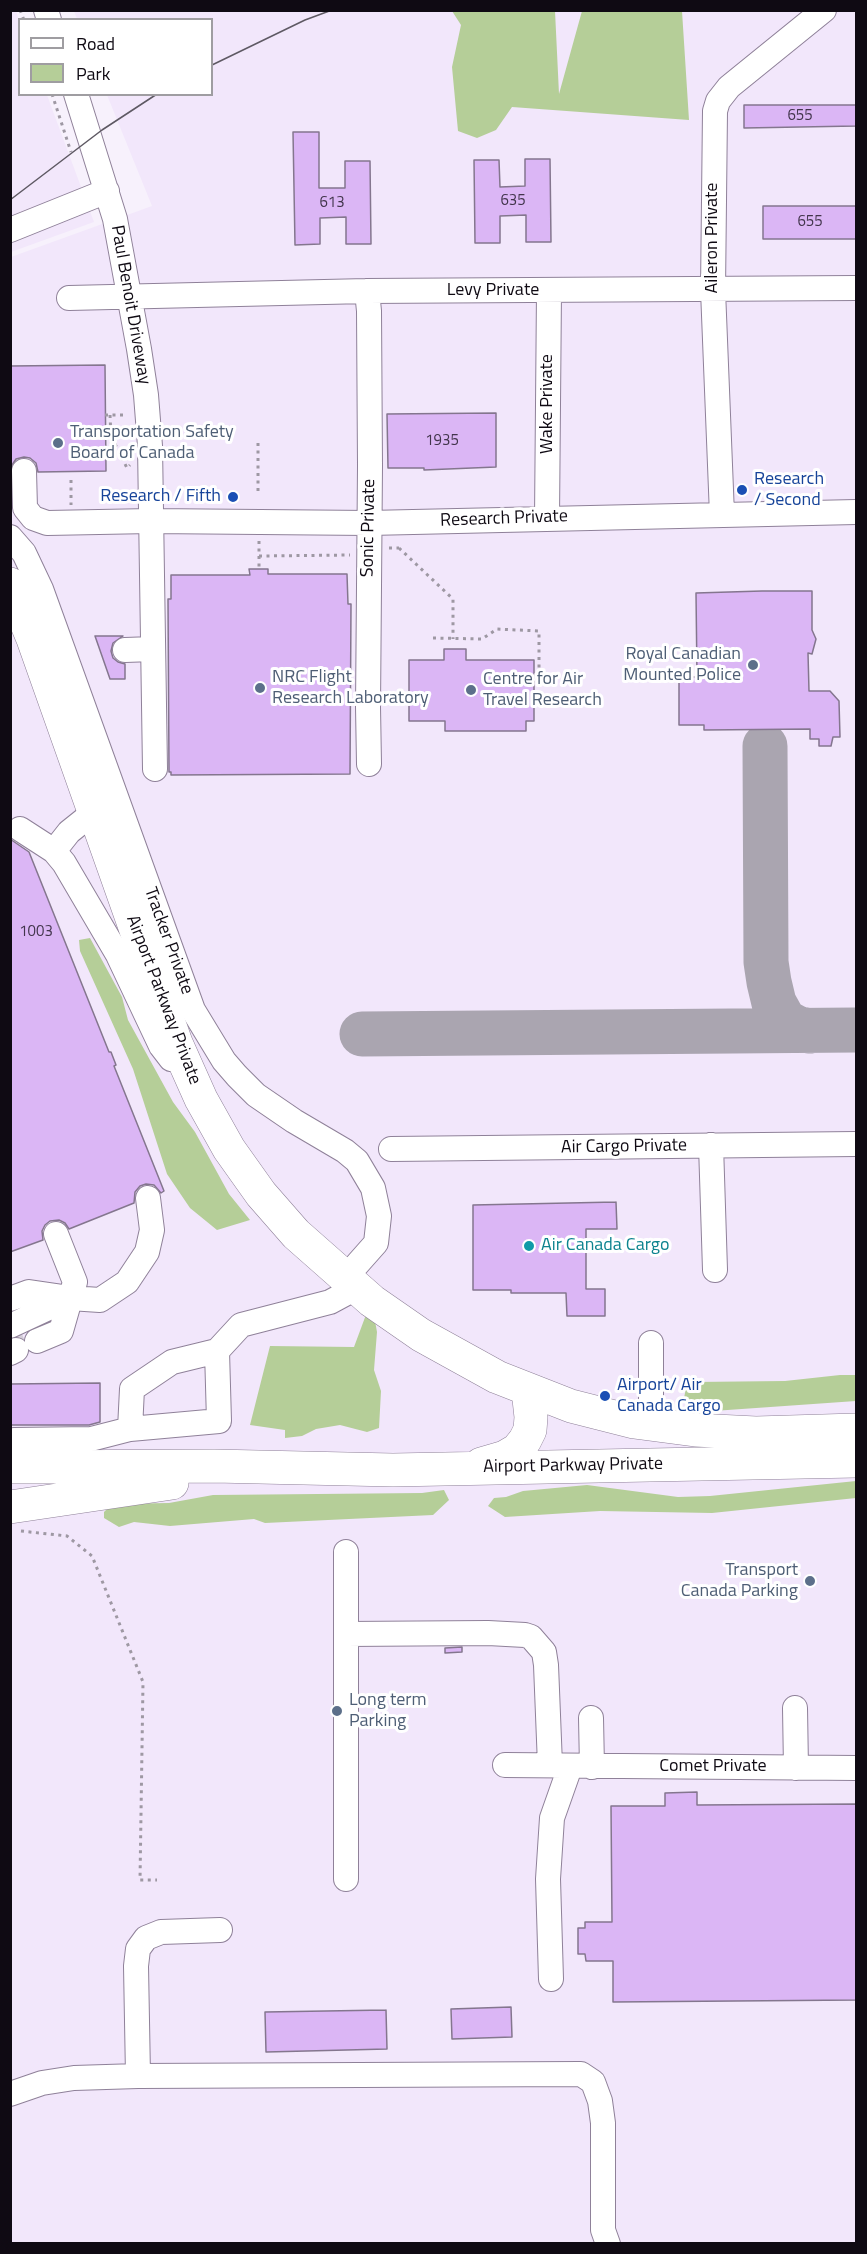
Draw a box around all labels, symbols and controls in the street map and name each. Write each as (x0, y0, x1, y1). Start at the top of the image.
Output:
legend (18, 18, 213, 96)
text: Road (76, 30, 115, 57)
text: Park (76, 60, 110, 87)
house number: 655 (787, 107, 813, 125)
street label: Aileron Private (702, 183, 724, 293)
house number: 635 (500, 192, 526, 210)
house number: 613 (319, 194, 345, 212)
house number: 655 (797, 213, 823, 231)
street label: Paul Benoit Driveway (105, 224, 155, 386)
street label: Levy Private (447, 280, 539, 302)
street label: Wake Private (537, 354, 559, 454)
place label: Transportation Safety Board of Canada (70, 422, 234, 464)
house number: 1935 (425, 432, 459, 450)
marker: Transportation Safety Board of Canada (51, 436, 65, 450)
place label: Research / Second (754, 469, 824, 512)
street label: Sonic Private (357, 479, 381, 577)
marker: Research / Second (735, 483, 749, 497)
place label: Research / Fifth (100, 486, 221, 508)
marker: Research / Fifth (226, 490, 240, 504)
street label: Research Private (440, 506, 568, 532)
place label: Royal Canadian Mounted Police (623, 644, 741, 686)
marker: Royal Canadian Mounted Police (746, 658, 760, 672)
place label: NRC Flight Research Laboratory (272, 667, 429, 710)
place label: Centre for Air Travel Research (483, 669, 602, 712)
marker: NRC Flight Research Laboratory (253, 681, 267, 695)
marker: Centre for Air Travel Research (464, 683, 478, 697)
street label: Tracker Private (139, 884, 197, 998)
street label: Airport Parkway Private (121, 912, 205, 1088)
house number: 1003 (19, 923, 53, 941)
street label: Air Cargo Private (561, 1135, 687, 1159)
place label: Air Canada Cargo (541, 1235, 670, 1257)
marker: Air Canada Cargo (522, 1239, 536, 1253)
place label: Airport/ Air Canada Cargo (617, 1375, 721, 1418)
marker: Airport/ Air Canada Cargo (598, 1389, 612, 1403)
street label: Airport Parkway Private (483, 1454, 663, 1478)
place label: Transport Canada Parking (681, 1560, 798, 1602)
marker: Transport Canada Parking (803, 1574, 817, 1588)
place label: Long term Parking (349, 1690, 427, 1732)
marker: Long term Parking (330, 1704, 344, 1718)
street label: Comet Private (659, 1756, 767, 1778)

